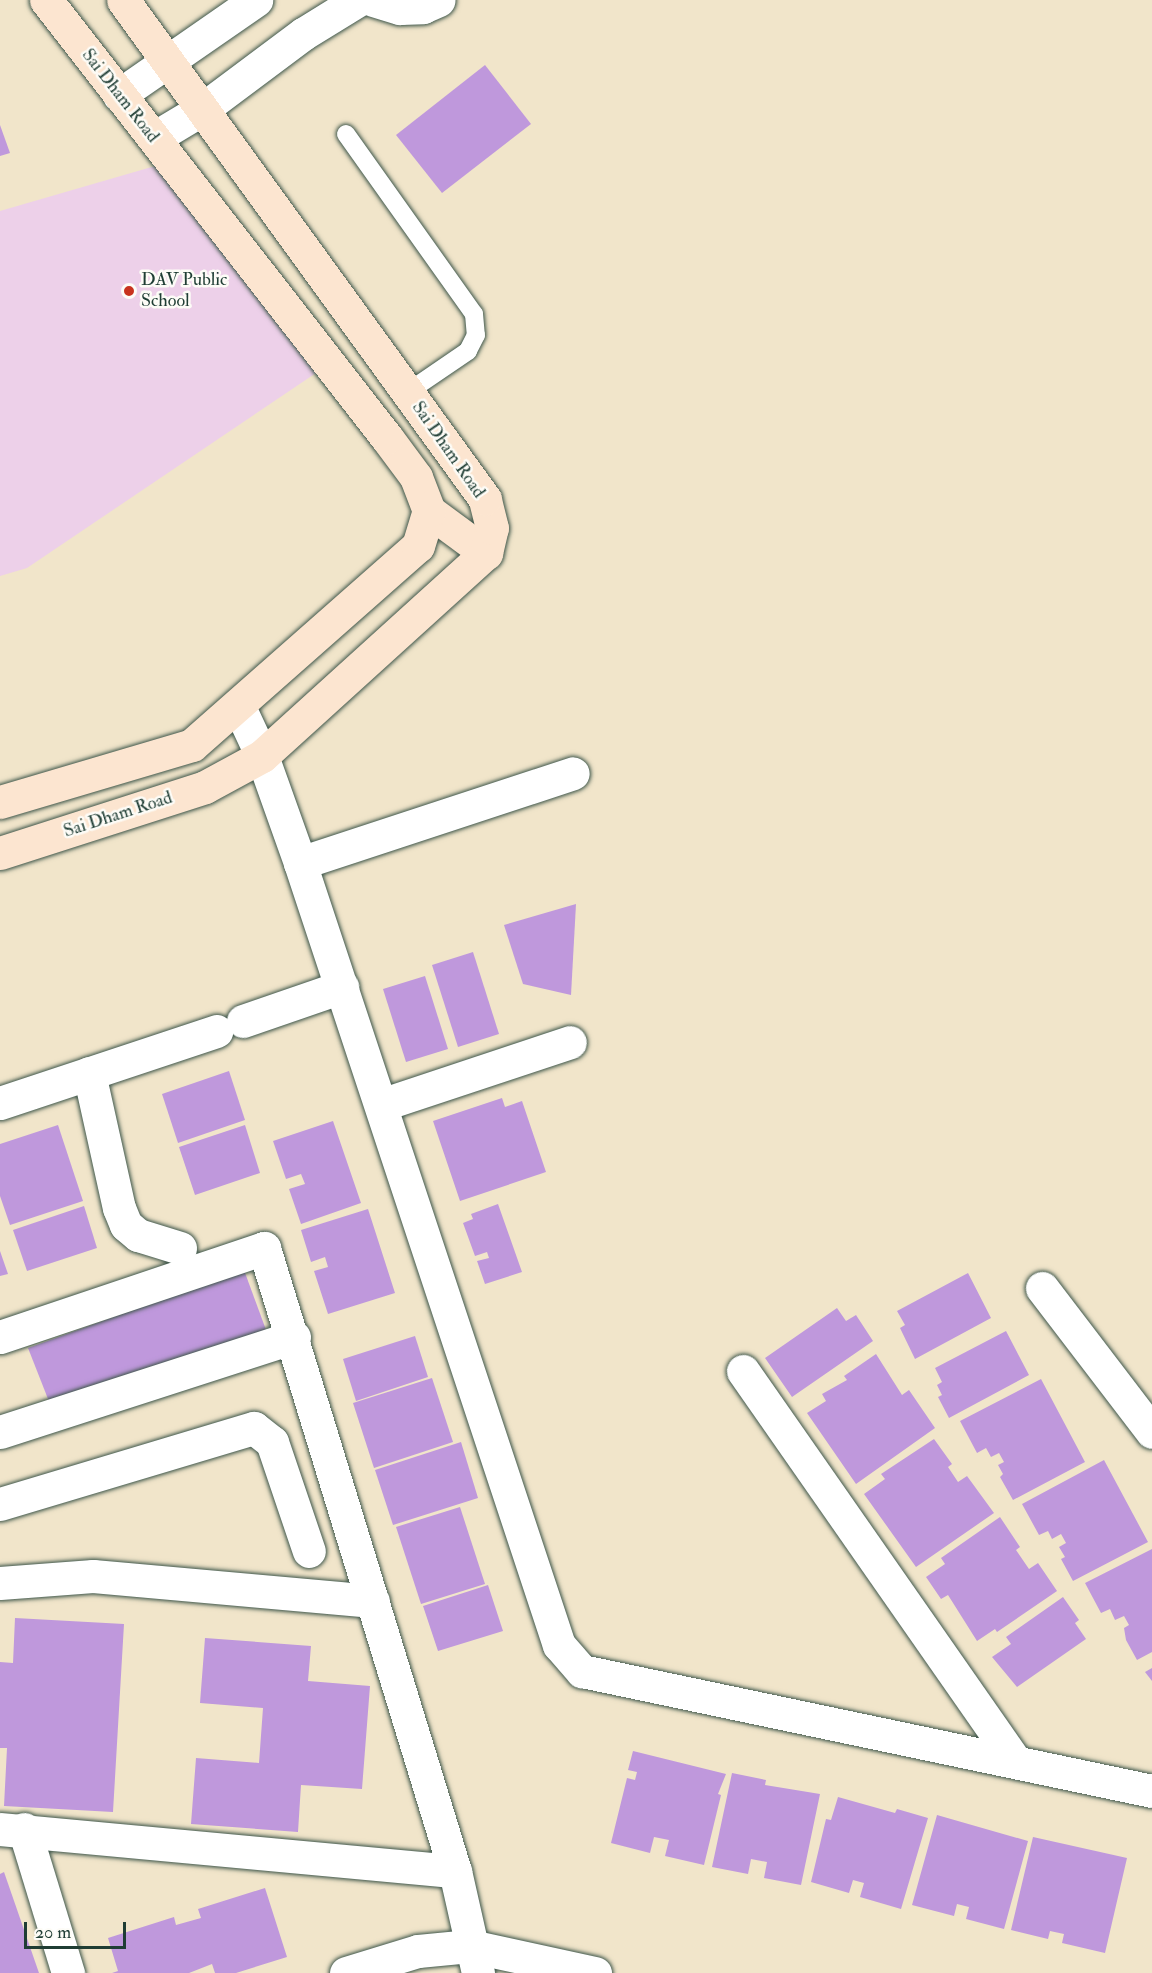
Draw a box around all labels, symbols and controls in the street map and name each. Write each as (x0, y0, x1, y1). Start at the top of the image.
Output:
street label: Sai Dham Road (77, 45, 163, 147)
place label: DAV Public School (141, 270, 227, 312)
marker: DAV Public School (122, 284, 136, 298)
street label: Sai Dham Road (407, 398, 489, 502)
street label: Sai Dham Road (61, 787, 175, 843)
scale bar (27, 1910, 129, 1948)
text: 20 m (35, 1921, 71, 1944)

